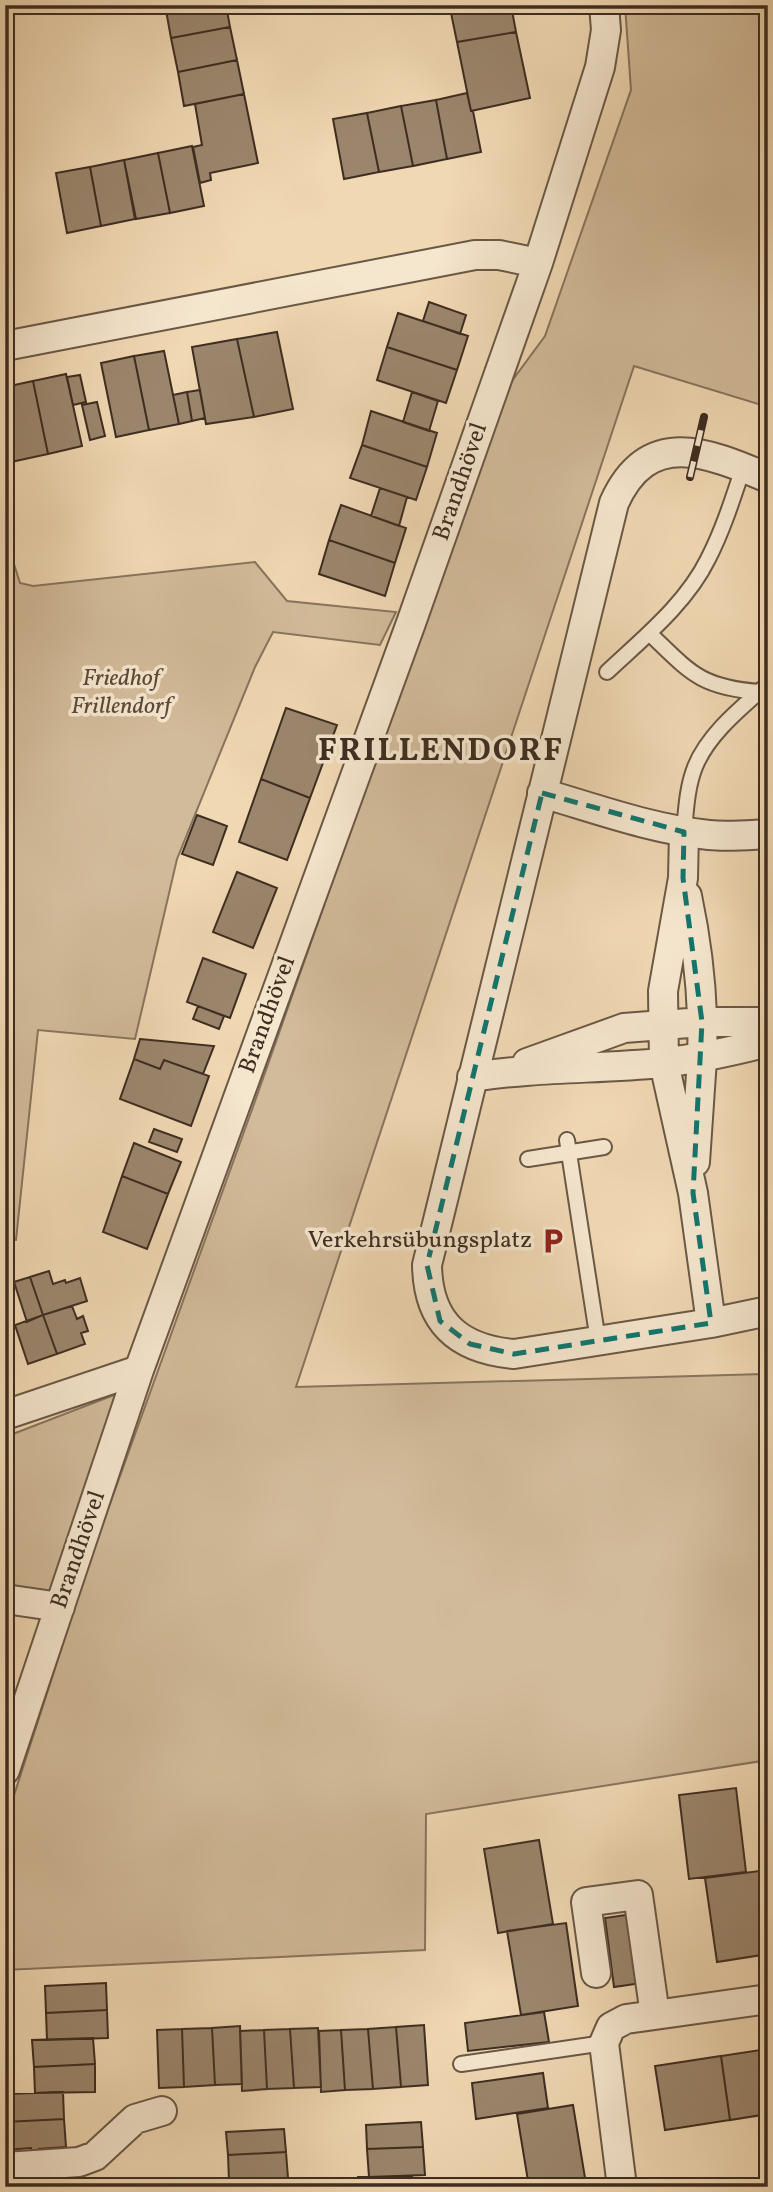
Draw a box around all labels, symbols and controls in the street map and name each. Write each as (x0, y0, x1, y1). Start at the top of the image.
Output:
street label: Brandhövel (425, 418, 497, 546)
park label: Friedhof Frillendorf (71, 662, 176, 724)
district label: FRILLENDORF (318, 730, 564, 774)
street label: Brandhövel (231, 952, 305, 1078)
place label: Verkehrsübungsplatz (308, 1224, 532, 1258)
parking icon: Verkehrsübungsplatz (538, 1226, 568, 1256)
street label: Brandhövel (43, 1486, 115, 1614)

